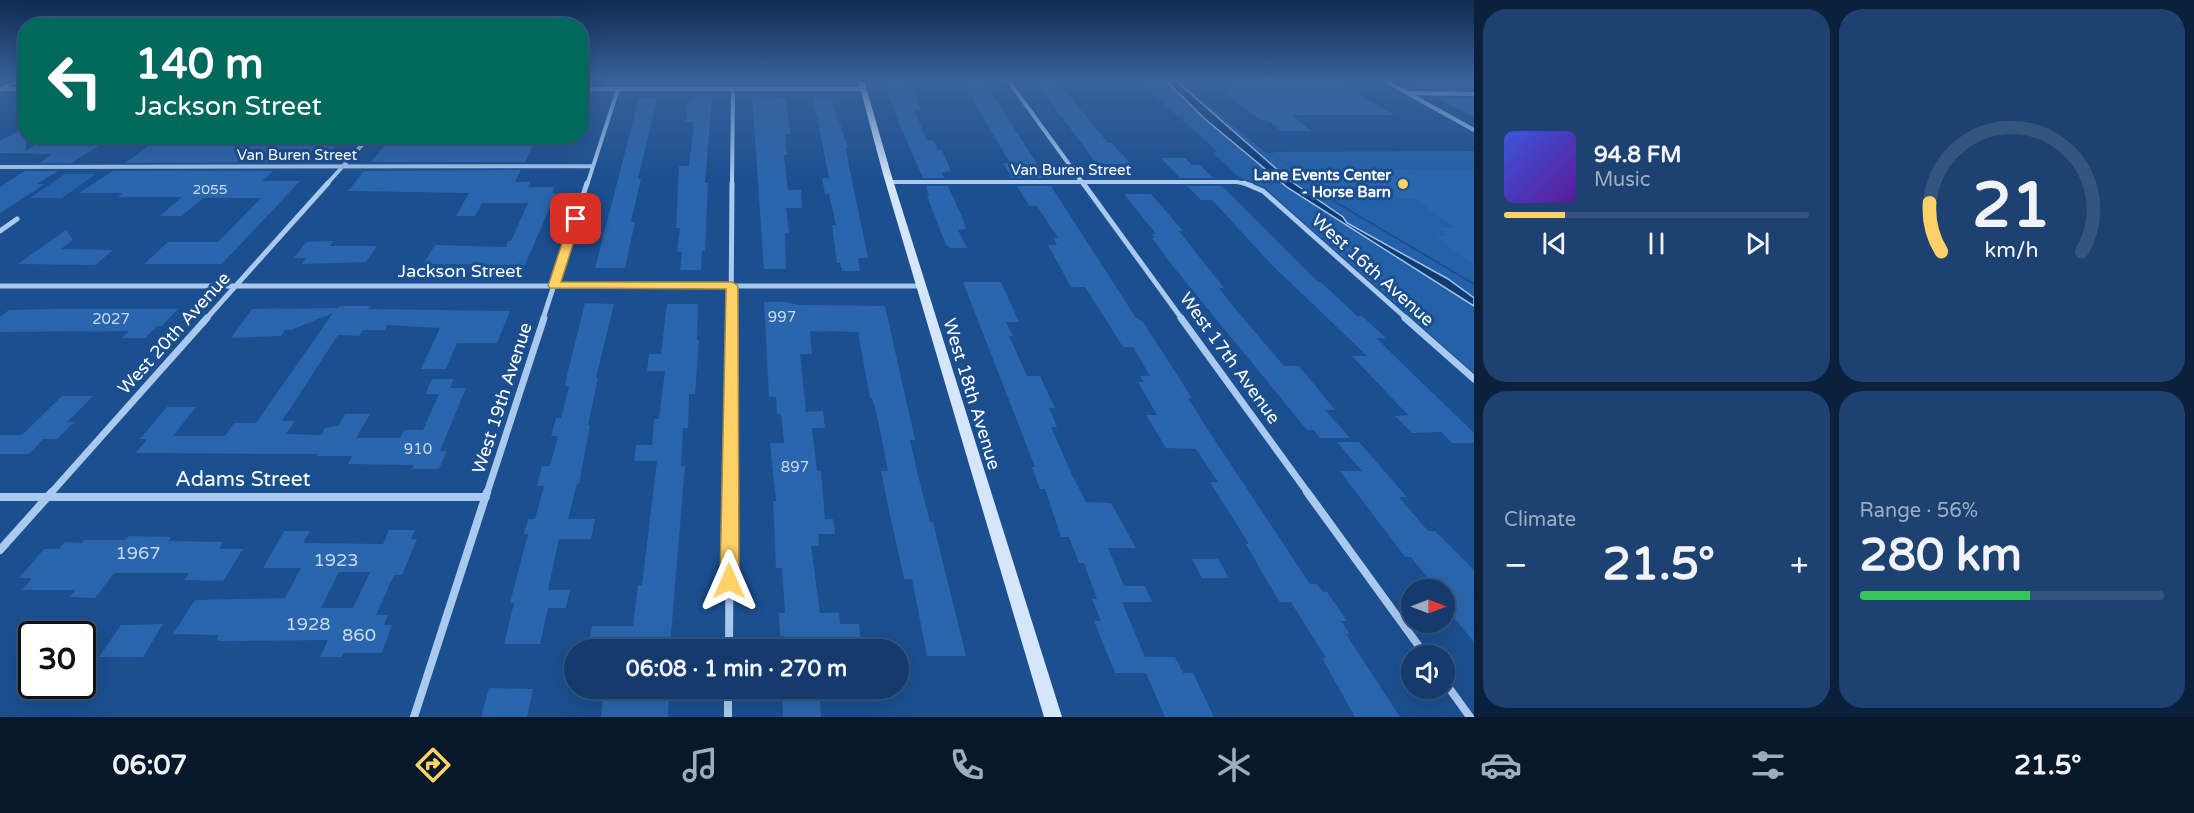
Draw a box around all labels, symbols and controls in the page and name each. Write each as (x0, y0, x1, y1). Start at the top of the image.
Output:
text: 140 m (135, 39, 264, 90)
icon: left (36, 42, 114, 120)
text: Jackson Street (135, 90, 322, 123)
text: 94.8 FM (1594, 142, 1681, 168)
street label: Van Buren Street (237, 146, 357, 164)
street label: Van Buren Street (1011, 161, 1131, 179)
place label: Lane Events Center - Horse Barn (1253, 166, 1391, 201)
text: Music (1594, 168, 1650, 192)
text: 21 (1973, 170, 2051, 245)
marker: Lane Events Center - Horse Barn (1396, 177, 1410, 191)
house number: 2055 (192, 181, 228, 198)
pin (550, 193, 601, 244)
icon: arrive (559, 202, 592, 235)
street label: West 16th Avenue (1307, 209, 1439, 331)
icon: previous (1538, 227, 1571, 260)
icon: pause (1640, 227, 1673, 260)
icon: next (1741, 227, 1774, 260)
text: km/h (1985, 238, 2039, 264)
street label: Jackson Street (398, 260, 522, 282)
street label: West 20th Avenue (113, 267, 235, 399)
street label: West 17th Avenue (1175, 288, 1285, 428)
house number: 997 (768, 308, 796, 326)
house number: 2027 (92, 310, 130, 328)
street label: West 18th Avenue (938, 316, 1006, 472)
street label: West 19th Avenue (467, 320, 537, 476)
house number: 910 (404, 440, 432, 458)
house number: 897 (781, 458, 809, 476)
street label: Adams Street (175, 467, 311, 492)
text: Range · 56% (1860, 499, 1978, 523)
text: Climate (1504, 508, 1576, 532)
text: 280 km (1860, 529, 2022, 583)
text: 21.5° (1602, 538, 1715, 592)
house number: 1967 (115, 542, 161, 564)
text: − (1504, 546, 1528, 585)
text: + (1790, 546, 1808, 585)
house number: 1923 (313, 549, 359, 571)
position arrow (697, 549, 761, 613)
north arrow (1401, 579, 1455, 633)
map controls (1401, 579, 1455, 699)
house number: 1928 (285, 613, 331, 635)
speed limit sign: 30 (18, 621, 96, 699)
house number: 860 (342, 624, 376, 646)
button: sound (1401, 645, 1455, 699)
text: 06:08 · 1 min · 270 m (626, 656, 847, 682)
icon: directions (412, 744, 454, 786)
icon: music (679, 744, 721, 786)
icon: phone (946, 744, 988, 786)
icon: climate (1213, 744, 1255, 786)
icon: car (1480, 744, 1522, 786)
icon: filters (1747, 744, 1789, 786)
text: 06:07 (112, 749, 187, 782)
text: 21.5° (2014, 749, 2081, 782)

